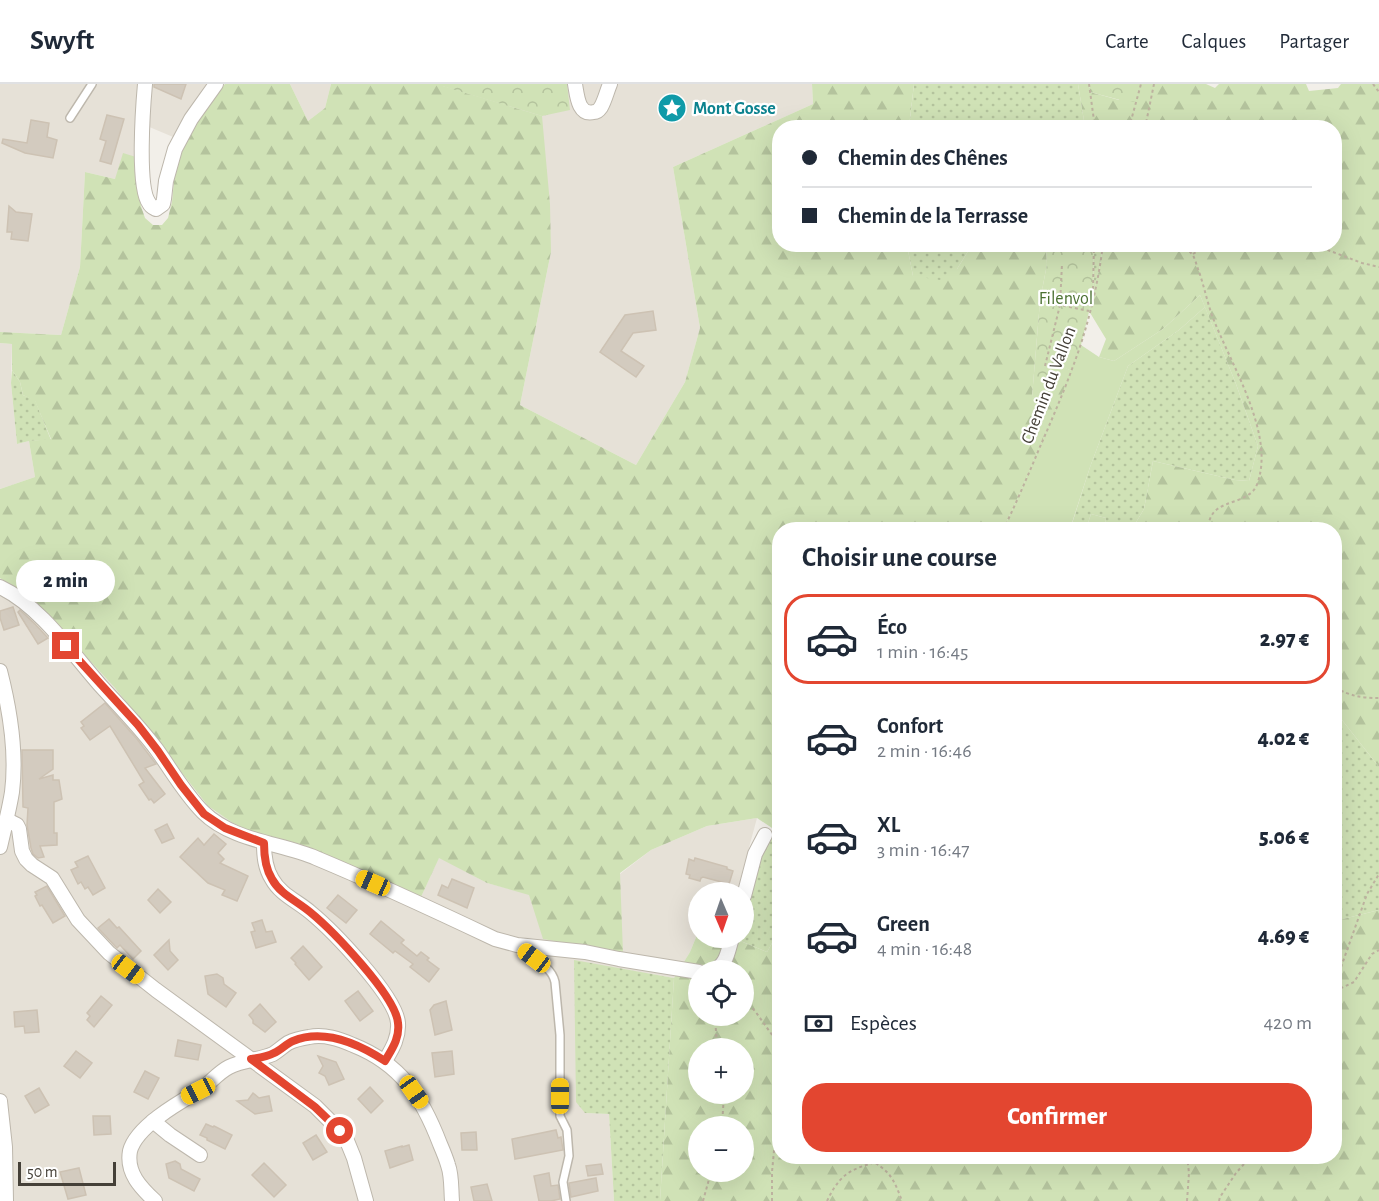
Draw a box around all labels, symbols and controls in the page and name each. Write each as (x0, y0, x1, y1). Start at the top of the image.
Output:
text: Swyft (30, 27, 94, 55)
text: Carte (1105, 31, 1149, 52)
text: Calques (1182, 31, 1246, 52)
text: Partager (1279, 31, 1349, 52)
place icon: Mont Gosse (656, 92, 688, 124)
place label: Mont Gosse (693, 100, 776, 118)
text: Chemin des Chênes (838, 147, 1008, 169)
text: Chemin de la Terrasse (838, 205, 1028, 227)
park label: Filenvol (1039, 290, 1093, 308)
street label: Chemin du Vallon (1018, 324, 1080, 446)
text: Choisir une course (802, 544, 997, 571)
callout: 2 min (16, 559, 116, 601)
text: 2 min (43, 571, 88, 591)
icon: car (805, 612, 859, 666)
text: Éco (877, 616, 907, 638)
text: 2.97 € (1260, 628, 1309, 650)
route end (52, 632, 79, 659)
text: 1 min · 16:45 (877, 642, 968, 662)
icon: car (805, 711, 859, 765)
text: Confort (877, 715, 943, 737)
text: 4.02 € (1257, 727, 1309, 749)
text: 2 min · 16:46 (877, 741, 972, 761)
icon: car (805, 810, 859, 864)
text: XL (877, 814, 900, 836)
text: 5.06 € (1259, 826, 1309, 848)
text: 3 min · 16:47 (877, 840, 970, 860)
car (353, 867, 393, 899)
north arrow (688, 882, 754, 948)
map controls (688, 882, 754, 1182)
icon: car (805, 909, 859, 963)
text: Green (877, 913, 930, 935)
text: 4.69 € (1258, 925, 1309, 947)
text: 4 min · 16:48 (877, 939, 972, 959)
car (514, 940, 554, 976)
car (108, 951, 148, 987)
button: locate (688, 960, 754, 1026)
icon: cash (802, 1007, 835, 1040)
text: Espèces (850, 1012, 917, 1034)
text: 420 m (1263, 1013, 1312, 1033)
button: + (688, 1038, 754, 1104)
car (396, 1072, 432, 1112)
car (178, 1075, 218, 1107)
car (551, 1078, 569, 1114)
button: Confirmer (802, 1083, 1312, 1152)
button: − (688, 1116, 754, 1182)
route start (326, 1117, 353, 1144)
scale bar (18, 1159, 116, 1186)
text: 50 m (27, 1164, 58, 1180)

